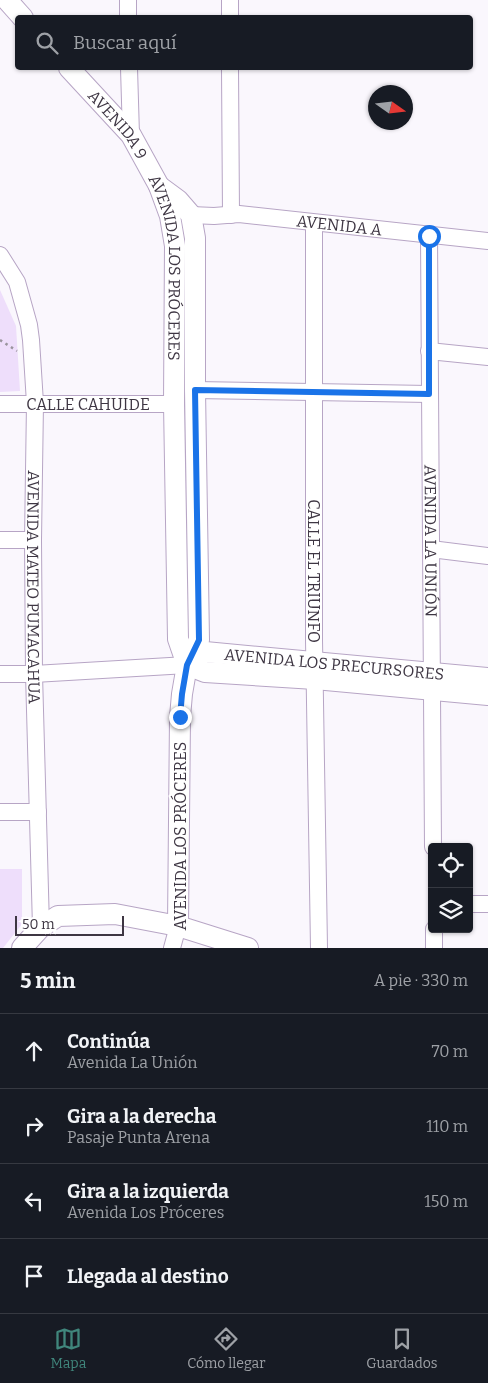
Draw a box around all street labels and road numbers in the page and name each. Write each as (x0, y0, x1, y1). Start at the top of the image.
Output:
street label: AVENIDA 9 (84, 86, 152, 162)
street label: AVENIDA LOS PRÓCERES (145, 171, 185, 361)
street label: AVENIDA A (296, 211, 384, 239)
street label: CALLE CAHUIDE (26, 395, 150, 414)
street label: AVENIDA LA UNIÓN (421, 465, 442, 618)
street label: AVENIDA MATEO PUMACAHUA (23, 470, 44, 705)
street label: CALLE EL TRIUNFO (305, 499, 324, 643)
street label: AVENIDA LOS PRECURSORES (223, 644, 445, 683)
street label: AVENIDA LOS PRÓCERES (170, 742, 190, 930)

